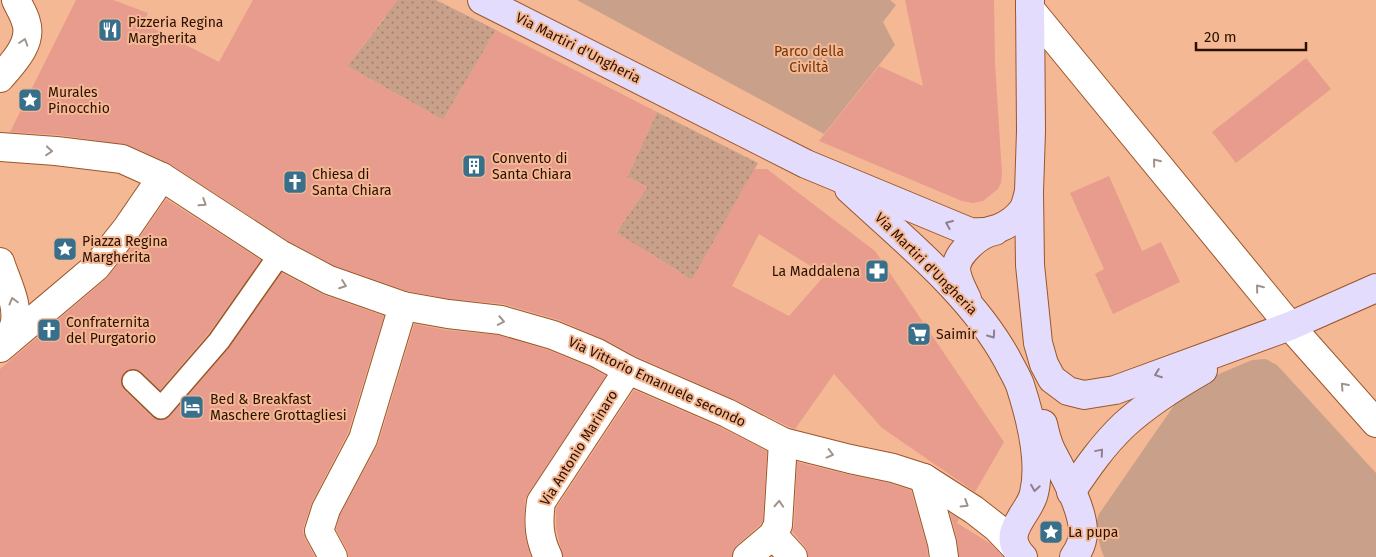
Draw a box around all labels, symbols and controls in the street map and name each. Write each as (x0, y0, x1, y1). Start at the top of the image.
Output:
street label: Via Martiri d'Ungheria (513, 9, 643, 87)
place label: Pizzeria Regina Margherita (128, 14, 223, 47)
restaurant icon: Pizzeria Regina Margherita (97, 17, 123, 43)
scale bar (1196, 20, 1306, 52)
text: 20 m (1204, 28, 1237, 46)
one-way arrow (19, 38, 29, 46)
park label: Parco della Civiltà (774, 43, 844, 76)
place label: Murales Pinocchio (48, 84, 110, 117)
place icon: Murales Pinocchio (17, 87, 43, 113)
one-way arrow (45, 145, 53, 156)
place label: Convento di Santa Chiara (492, 150, 572, 183)
building icon: Convento di Santa Chiara (461, 153, 487, 179)
one-way arrow (1153, 159, 1161, 168)
place label: Chiesa di Santa Chiara (312, 166, 392, 199)
church icon: Chiesa di Santa Chiara (282, 169, 308, 195)
one-way arrow (197, 197, 206, 207)
street label: Via Martiri d'Ungheria (871, 209, 981, 319)
one-way arrow (946, 219, 954, 229)
place label: Piazza Regina Margherita (82, 233, 168, 266)
place icon: Piazza Regina Margherita (52, 236, 78, 262)
pharmacy icon: La Maddalena (864, 258, 890, 284)
place label: La Maddalena (772, 263, 860, 280)
one-way arrow (338, 279, 347, 289)
one-way arrow (1256, 285, 1264, 294)
one-way arrow (8, 297, 19, 306)
place label: Confraternita del Purgatorio (66, 314, 156, 347)
one-way arrow (496, 315, 505, 326)
church icon: Confraternita del Purgatorio (36, 317, 62, 343)
supermarket icon: Saimir (906, 321, 932, 347)
place label: Saimir (936, 326, 977, 343)
one-way arrow (986, 329, 995, 339)
street label: Via Vittorio Emanuele secondo (566, 333, 748, 431)
one-way arrow (1154, 368, 1163, 378)
one-way arrow (1340, 383, 1349, 392)
street label: Via Antonio Marinaro (537, 387, 621, 509)
place label: Bed & Breakfast Maschere Grottagliesi (210, 391, 347, 424)
hotel icon: Bed & Breakfast Maschere Grottagliesi (179, 394, 205, 420)
one-way arrow (826, 448, 835, 459)
one-way arrow (1094, 449, 1102, 458)
one-way arrow (1030, 484, 1040, 492)
one-way arrow (959, 498, 968, 507)
one-way arrow (774, 500, 784, 508)
place icon: La pupa (1038, 519, 1064, 545)
place label: La pupa (1068, 524, 1118, 541)

